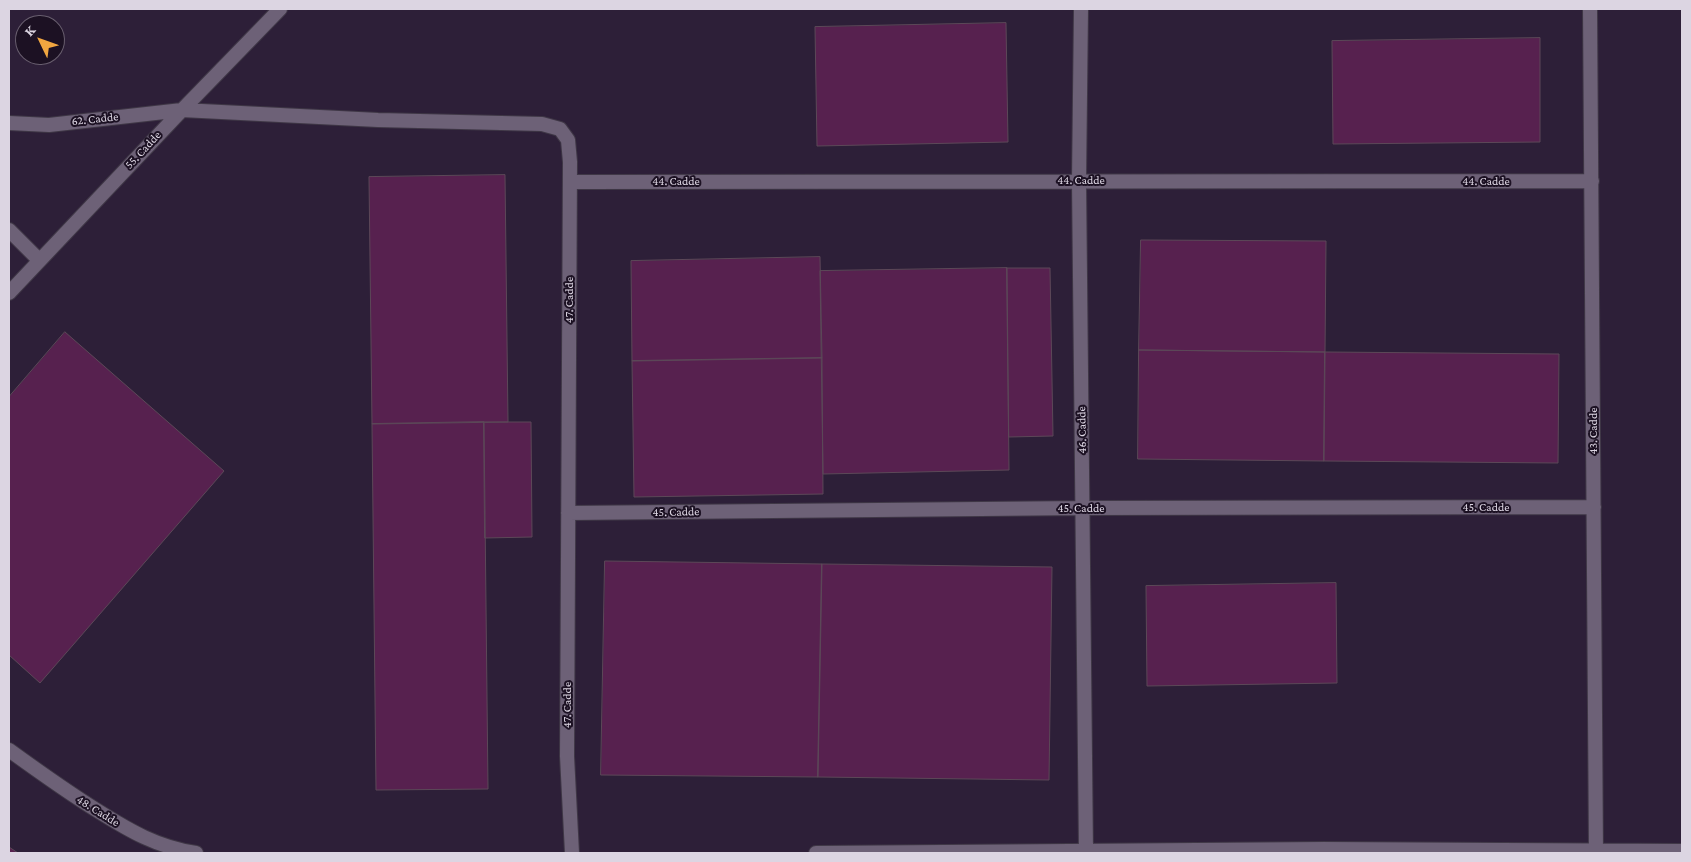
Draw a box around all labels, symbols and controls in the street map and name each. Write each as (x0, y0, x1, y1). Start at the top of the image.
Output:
north arrow (15, 15, 65, 65)
text: K (21, 22, 39, 39)
street label: 62. Cadde (71, 109, 119, 129)
street label: 55. Cadde (122, 128, 164, 172)
street label: 44. Cadde (1057, 173, 1105, 187)
street label: 44. Cadde (652, 174, 700, 188)
street label: 44. Cadde (1462, 174, 1510, 188)
street label: 47. Cadde (562, 277, 576, 323)
street label: 46. Cadde (1074, 406, 1090, 454)
street label: 43. Cadde (1586, 407, 1600, 455)
street label: 45. Cadde (1462, 500, 1510, 514)
street label: 45. Cadde (1057, 501, 1105, 515)
street label: 45. Cadde (652, 504, 700, 520)
street label: 47. Cadde (560, 682, 574, 728)
street label: 48. Cadde (74, 792, 122, 830)

